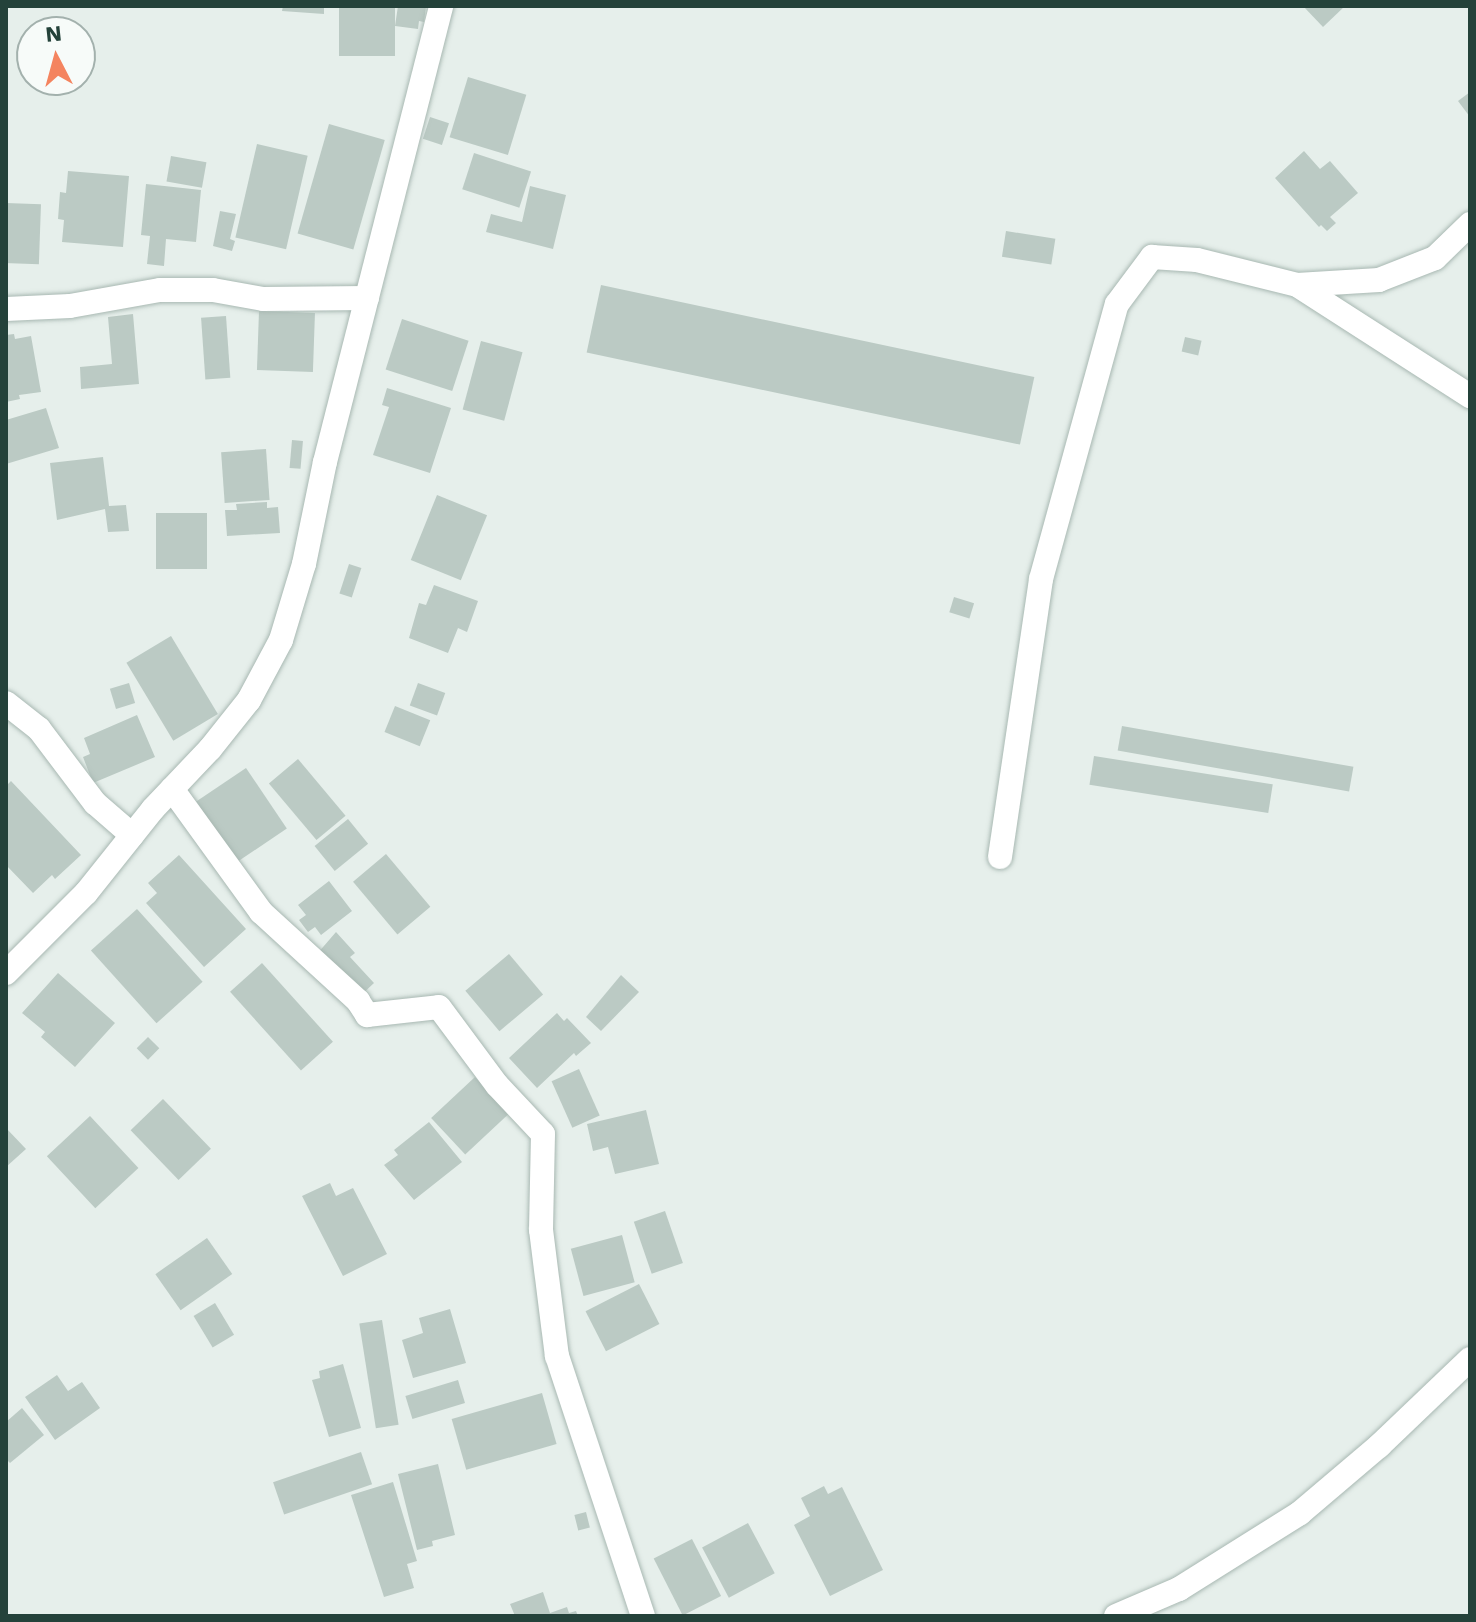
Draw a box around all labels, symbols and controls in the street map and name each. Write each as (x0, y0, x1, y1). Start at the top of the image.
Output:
north arrow (16, 16, 96, 96)
text: N (44, 20, 63, 47)

